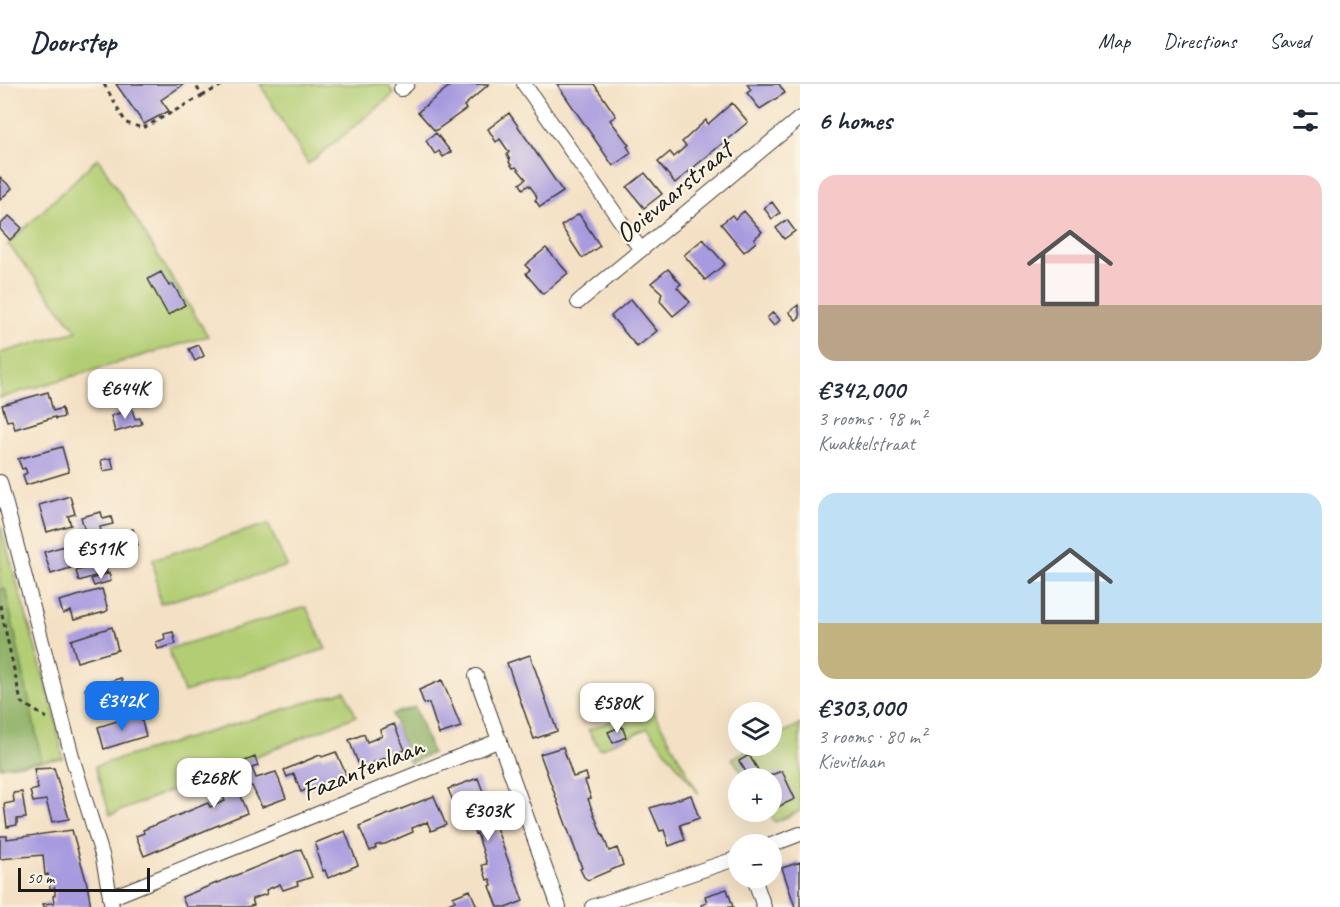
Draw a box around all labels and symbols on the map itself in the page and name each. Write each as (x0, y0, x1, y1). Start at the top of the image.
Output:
street label: Ooievaarstraat (607, 130, 742, 251)
pin: €644K (83, 369, 167, 420)
pin: €511K (59, 529, 143, 580)
pin: €342K (80, 681, 164, 732)
pin: €580K (575, 683, 659, 734)
street label: Fazantenlaan (296, 728, 430, 809)
pin: €268K (172, 758, 256, 809)
pin: €303K (446, 791, 530, 842)
scale bar (18, 865, 150, 892)

